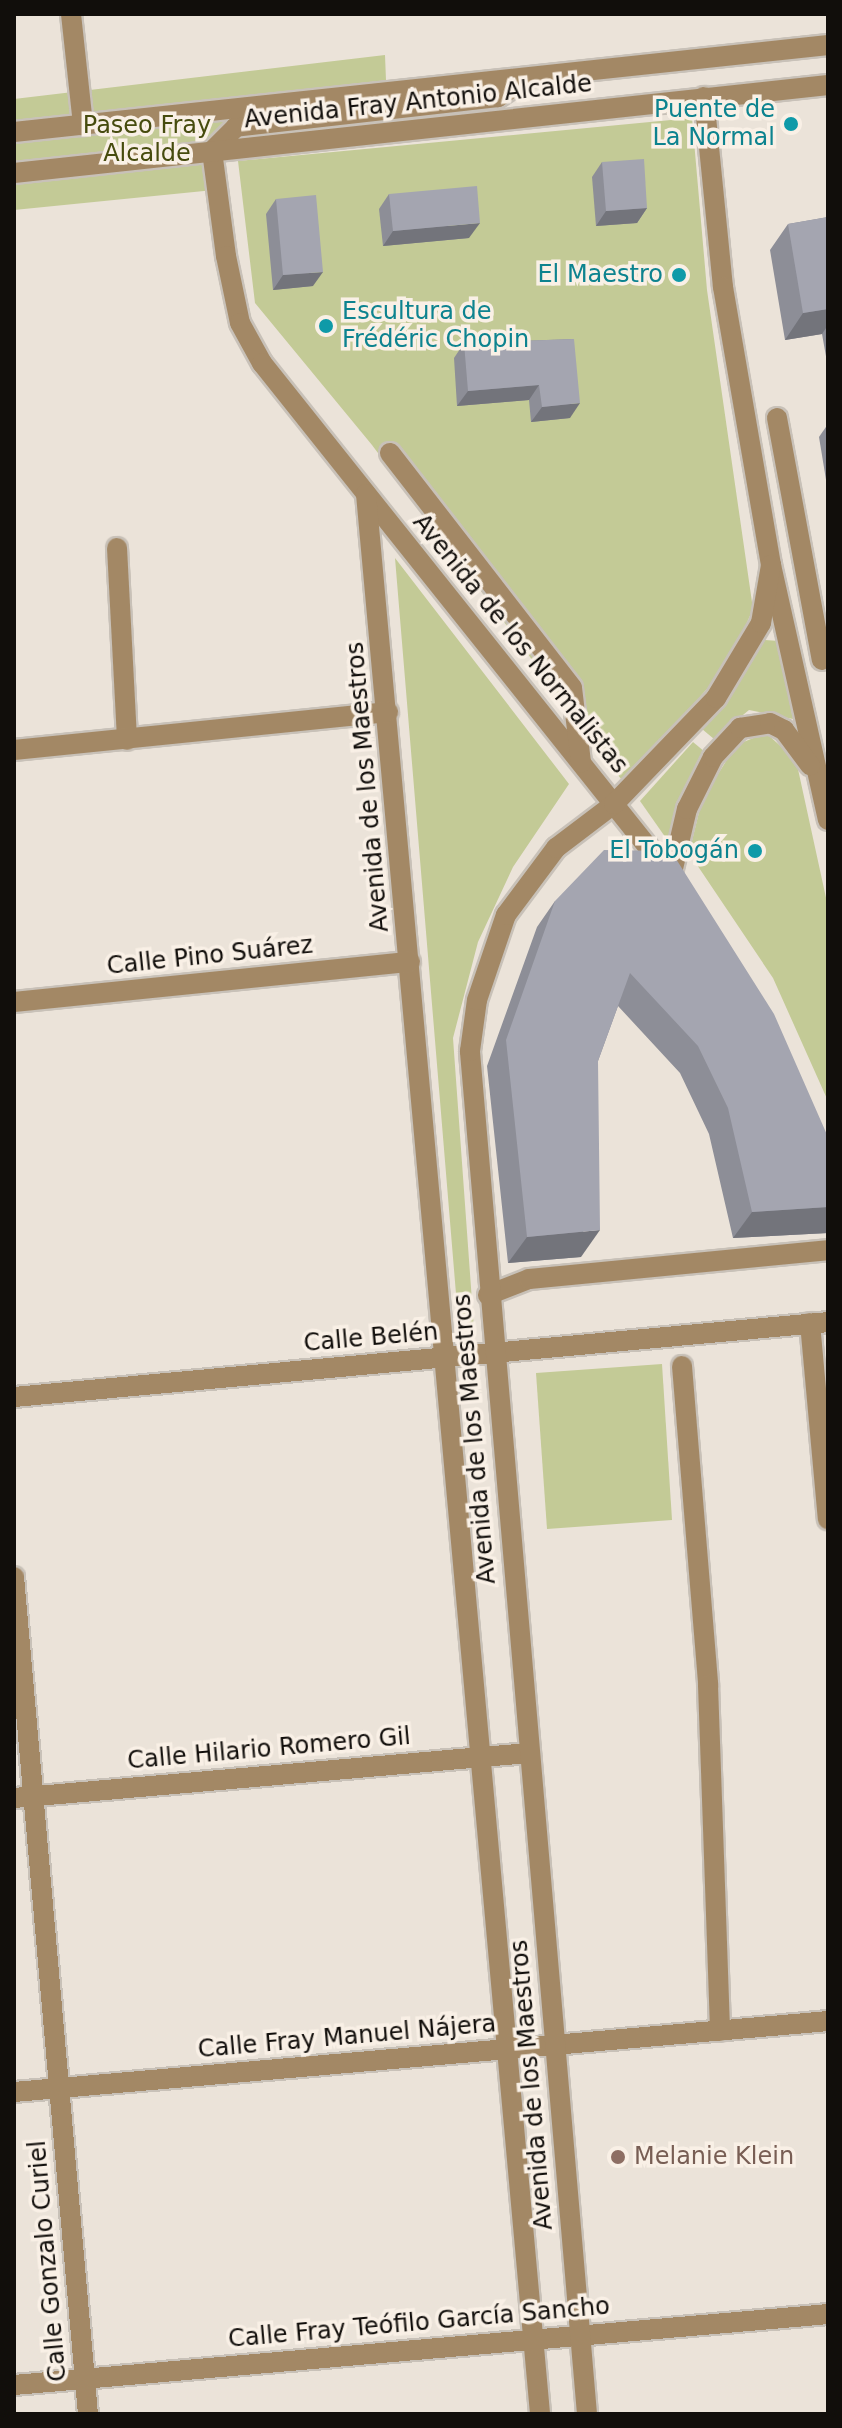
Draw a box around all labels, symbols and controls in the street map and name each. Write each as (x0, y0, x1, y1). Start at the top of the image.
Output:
street label: Avenida Fray Antonio Alcalde (243, 69, 593, 135)
place label: Puente de La Normal (652, 96, 775, 152)
park label: Paseo Fray Alcalde (83, 112, 211, 168)
marker: Puente de La Normal (782, 115, 800, 133)
place label: El Maestro (537, 261, 663, 289)
marker: El Maestro (670, 266, 688, 284)
place label: Escultura de Frédéric Chopin (342, 298, 529, 354)
marker: Escultura de Frédéric Chopin (317, 317, 335, 335)
street label: Avenida de los Normalistas (406, 509, 634, 779)
street label: Avenida de los Maestros (341, 641, 395, 933)
place label: El Tobogán (609, 837, 739, 865)
marker: El Tobogán (746, 842, 764, 860)
street label: Calle Pino Suárez (105, 931, 315, 981)
street label: Avenida de los Maestros (448, 1293, 502, 1585)
street label: Calle Belén (302, 1318, 440, 1358)
street label: Calle Hilario Romero Gil (126, 1722, 412, 1776)
street label: Avenida de los Maestros (505, 1939, 559, 2231)
street label: Calle Fray Manuel Nájera (197, 2010, 497, 2064)
street label: Calle Gonzalo Curiel (23, 2139, 73, 2383)
place label: Melanie Klein (634, 2143, 794, 2171)
marker: Melanie Klein (609, 2148, 627, 2166)
street label: Calle Fray Teófilo García Sancho (227, 2292, 611, 2354)

